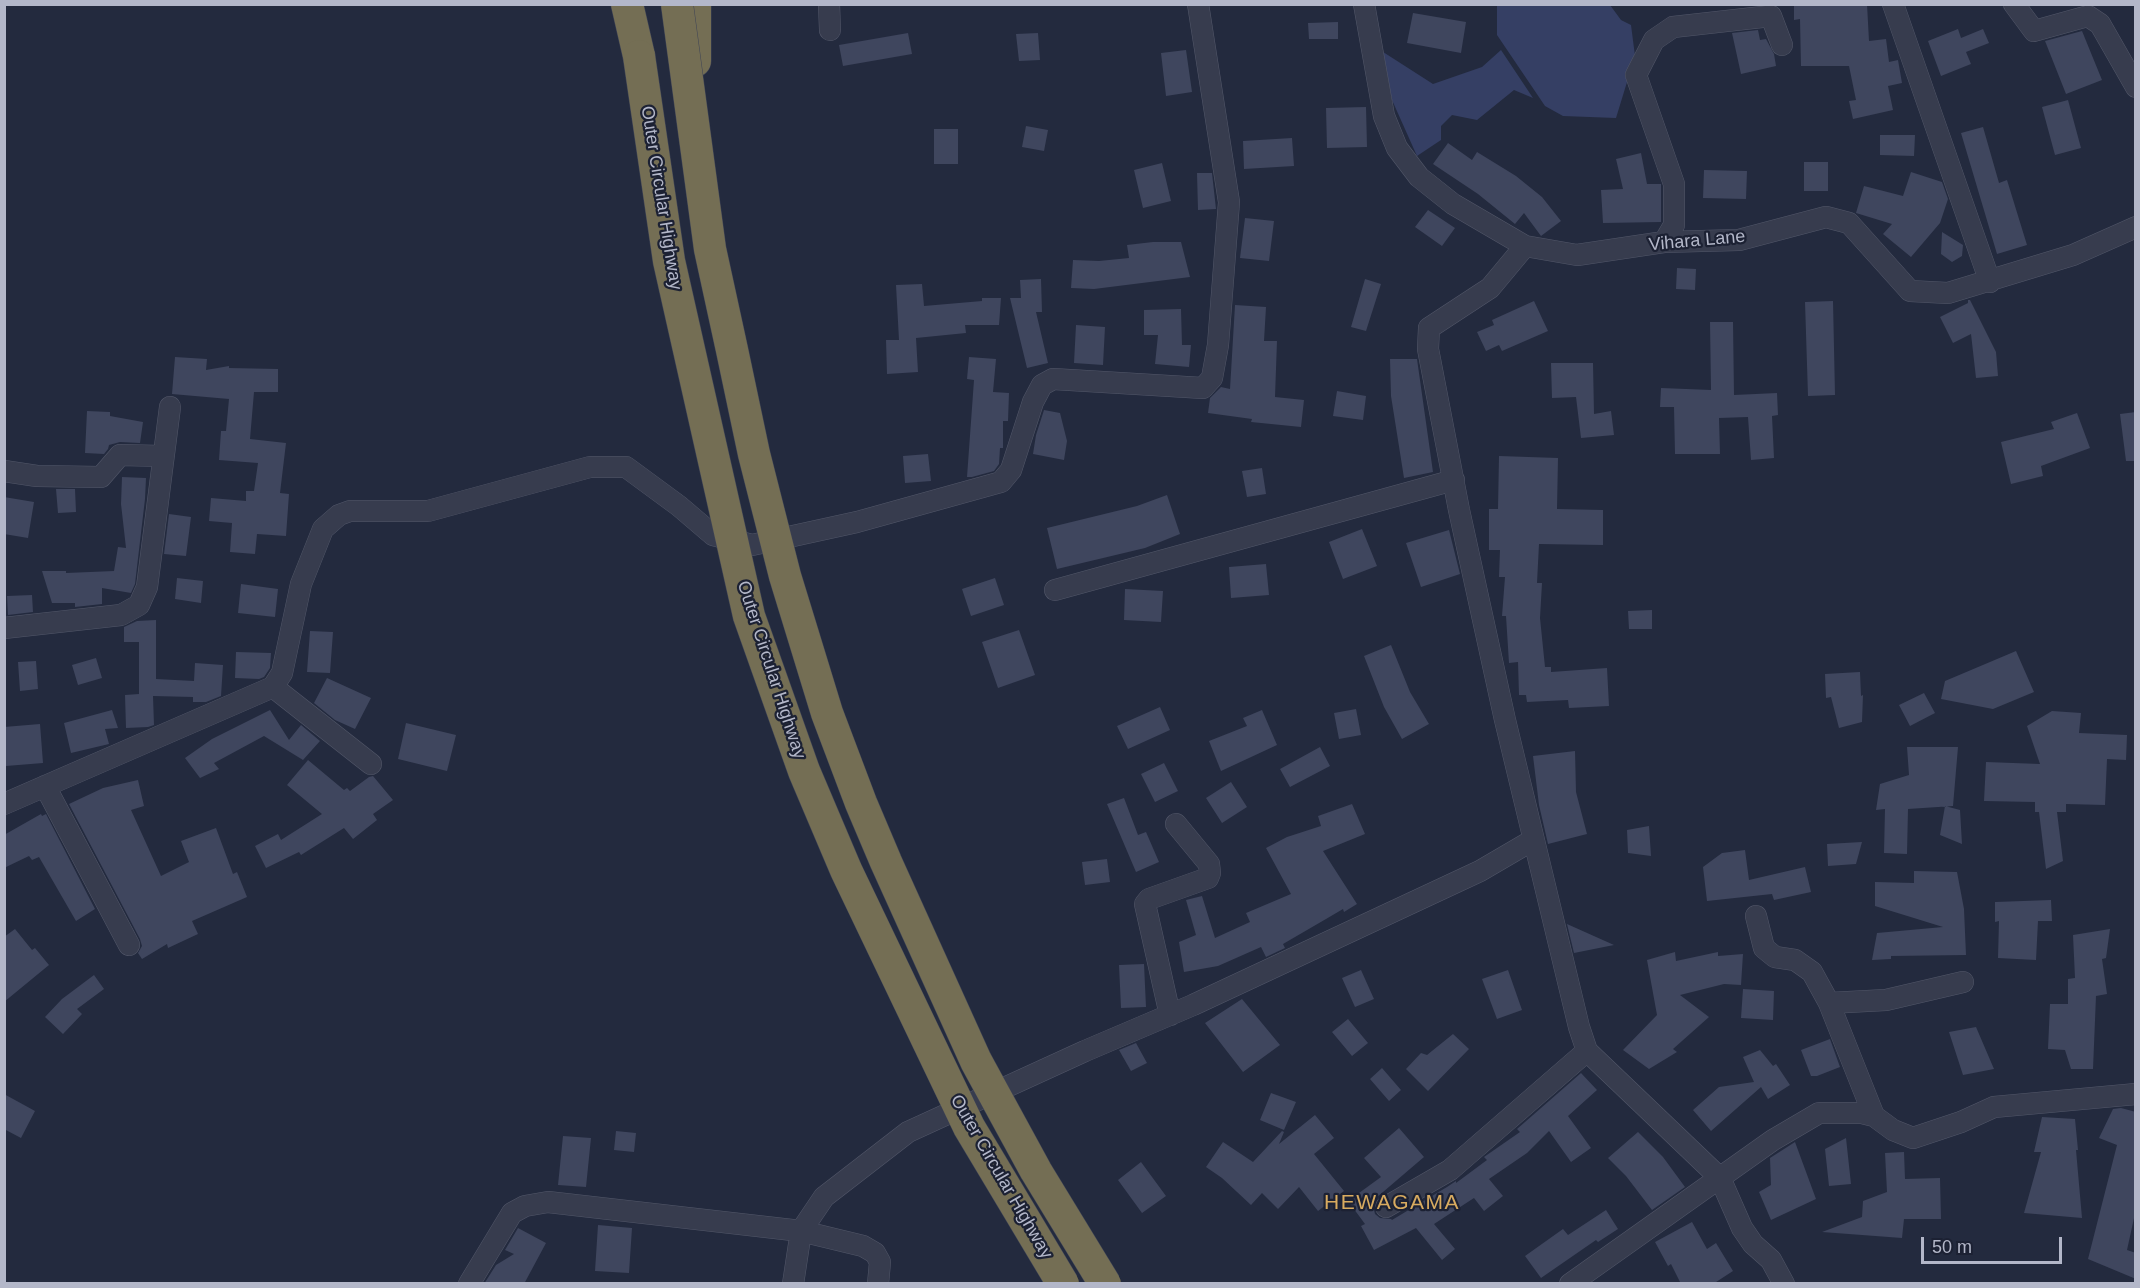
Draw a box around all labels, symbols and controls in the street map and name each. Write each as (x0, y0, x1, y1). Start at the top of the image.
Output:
street label: Outer Circular Highway (636, 104, 686, 292)
street label: Vihara Lane (1648, 226, 1746, 256)
street label: Outer Circular Highway (732, 578, 810, 762)
street label: Outer Circular Highway (945, 1091, 1057, 1263)
district label: HEWAGAMA (1324, 1190, 1460, 1216)
scale bar (1924, 1225, 2065, 1263)
text: 50 m (1932, 1237, 1972, 1257)

